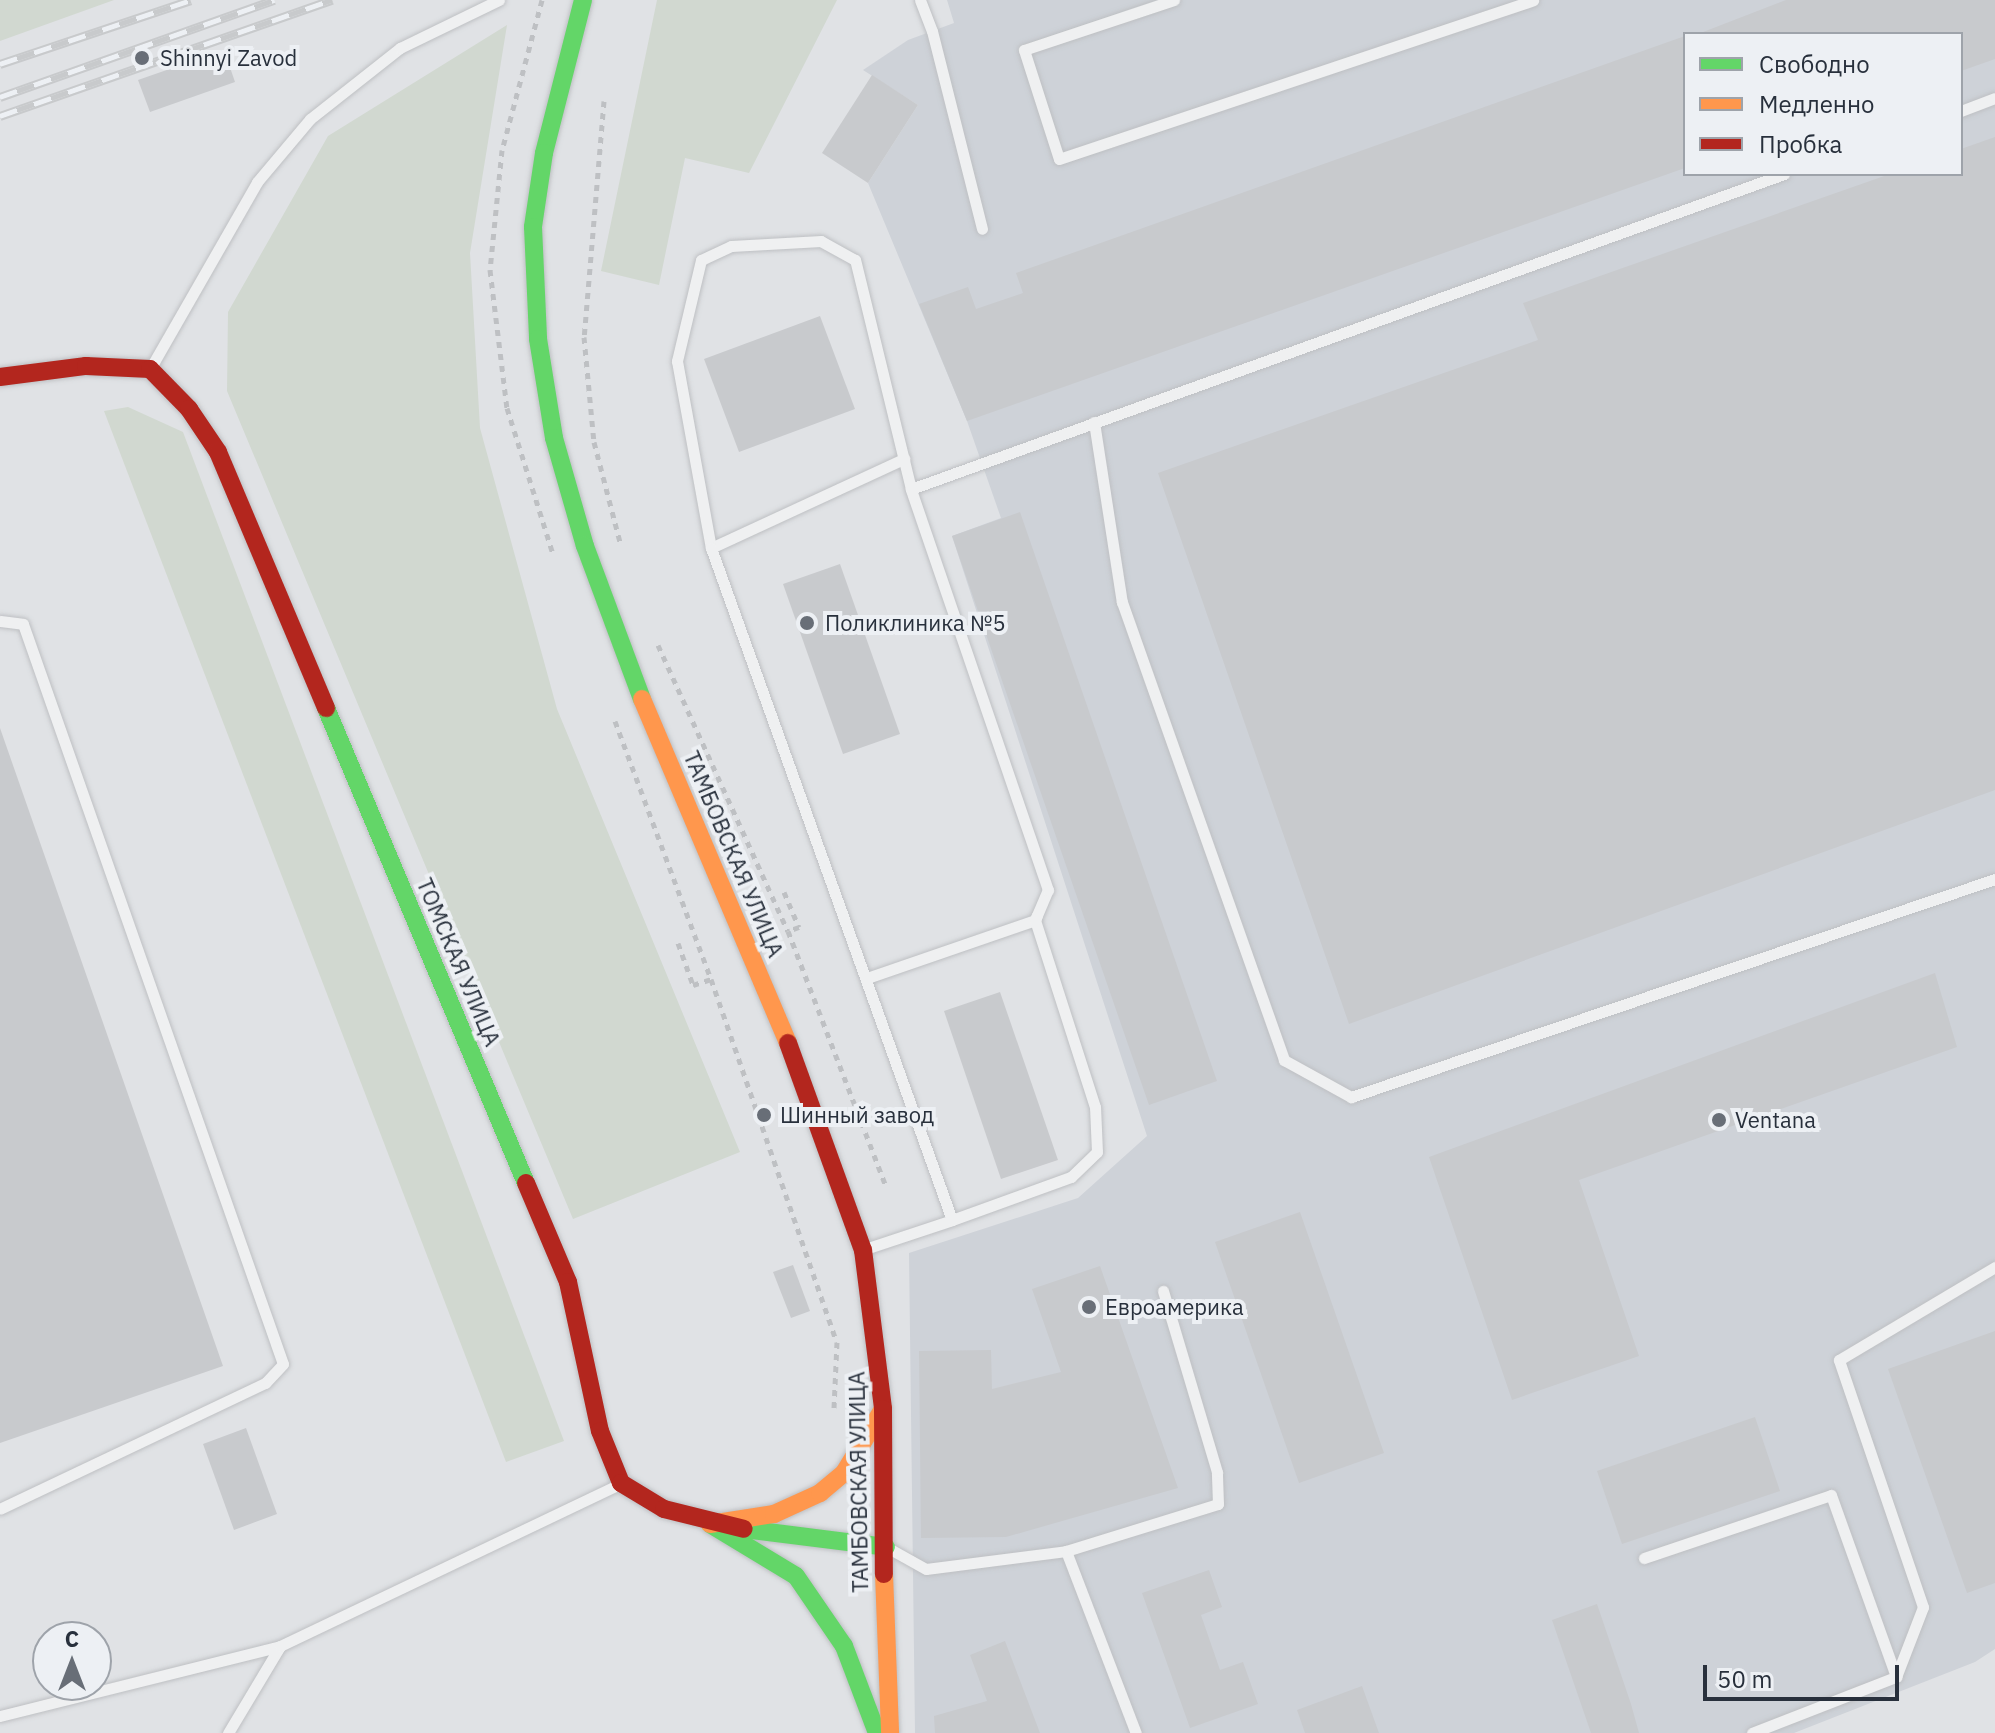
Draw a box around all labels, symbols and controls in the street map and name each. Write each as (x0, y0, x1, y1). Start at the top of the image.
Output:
legend (1683, 32, 1963, 176)
place label: Shinnyi Zavod (160, 45, 297, 71)
marker: Shinnyi Zavod (131, 47, 153, 69)
text: Свободно (1759, 48, 1870, 80)
text: Медленно (1759, 88, 1875, 120)
text: Пробка (1759, 128, 1842, 160)
place label: Поликлиника №5 (825, 610, 1006, 636)
marker: Поликлиника №5 (796, 612, 818, 634)
street label: ТАМБОВСКАЯ УЛИЦА (679, 747, 789, 961)
street label: ТОМСКАЯ УЛИЦА (412, 874, 506, 1050)
place label: Шинный завод (780, 1102, 934, 1128)
marker: Шинный завод (755, 1106, 773, 1124)
place label: Ventana (1735, 1107, 1816, 1133)
marker: Ventana (1710, 1111, 1728, 1129)
place label: Евроамерика (1105, 1294, 1244, 1320)
marker: Евроамерика (1080, 1298, 1098, 1316)
street label: ТАМБОВСКАЯ УЛИЦА (843, 1371, 873, 1593)
north arrow (32, 1621, 112, 1701)
text: С (65, 1624, 79, 1653)
scale bar (1707, 1649, 1903, 1699)
text: 50 m (1717, 1663, 1772, 1695)

